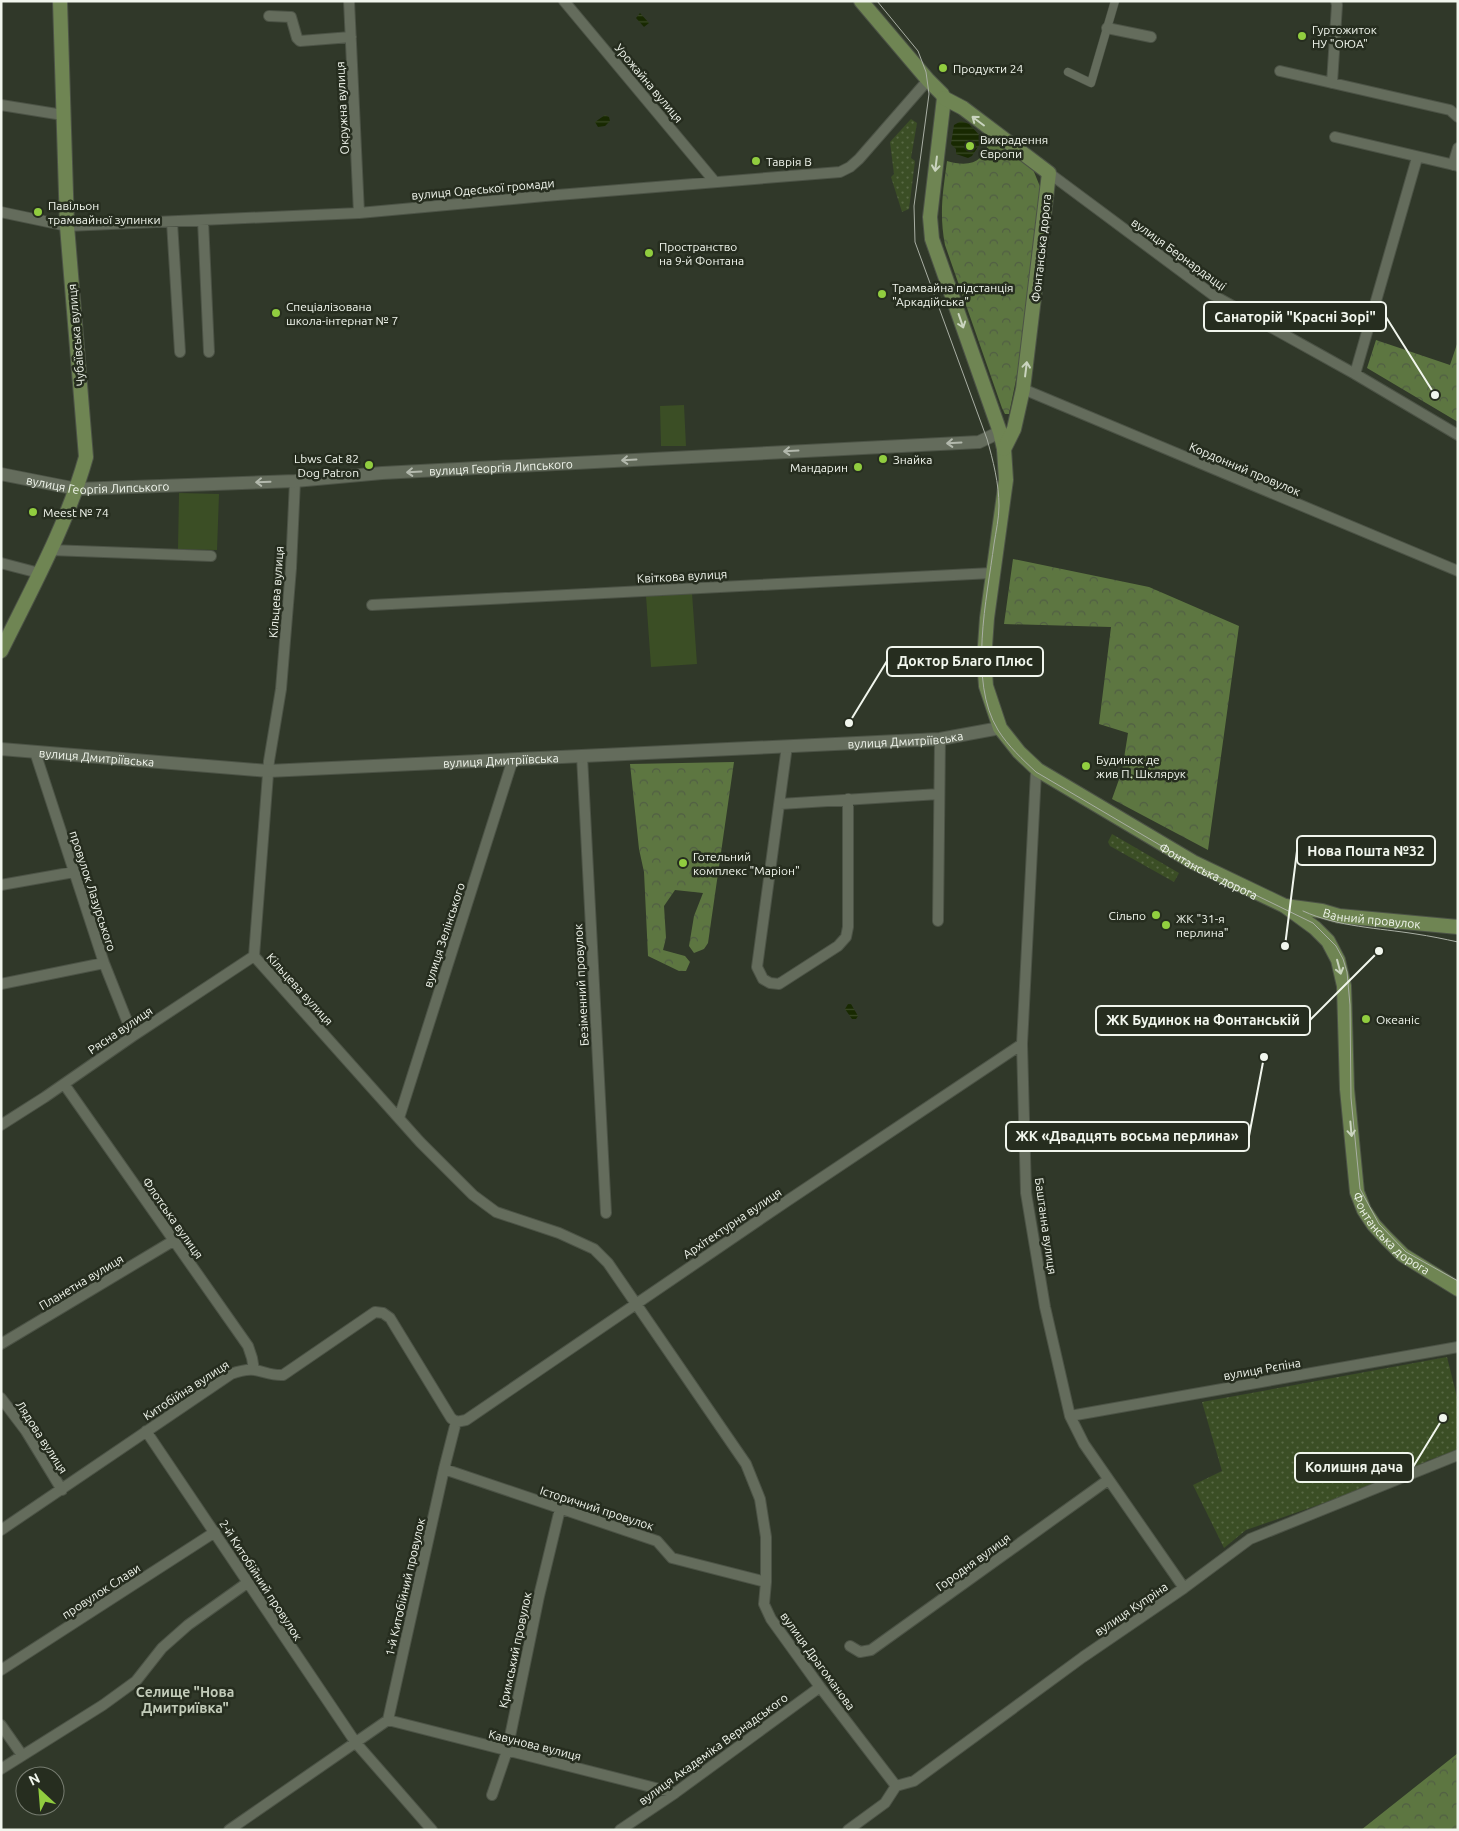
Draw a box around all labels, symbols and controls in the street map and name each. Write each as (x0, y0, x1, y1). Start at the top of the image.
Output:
place label: Гуртожиток НУ "ОЮА" (1312, 23, 1377, 50)
marker: Гуртожиток НУ "ОЮА" (1296, 30, 1308, 42)
street label: Урожайна вулиця (612, 41, 686, 125)
street label: Окружна вулиця (333, 61, 351, 155)
marker: Продукти 24 (937, 62, 949, 74)
place label: Продукти 24 (953, 62, 1024, 75)
one-way arrow (972, 115, 985, 126)
place label: Викрадення Європи (980, 133, 1048, 160)
marker: Викрадення Європи (964, 140, 976, 152)
marker: Таврія В (750, 155, 762, 167)
place label: Таврія В (766, 155, 812, 168)
one-way arrow (931, 156, 941, 172)
street label: вулиця Одеської громади (411, 176, 555, 202)
street label: Фонтанська дорога (1029, 193, 1053, 303)
place label: Павільон трамвайної зупинки (48, 199, 161, 226)
marker: Павільон трамвайної зупинки (32, 206, 44, 218)
street label: вулиця Бернардацці (1129, 215, 1229, 293)
place label: Пространство на 9-й Фонтана (659, 240, 744, 267)
marker: Пространство на 9-й Фонтана (643, 247, 655, 259)
place label: Трамвайна підстанція "Аркадійська" (892, 281, 1014, 308)
street label: Чубаївська вулиця (65, 283, 87, 387)
marker: Трамвайна підстанція "Аркадійська" (876, 288, 888, 300)
place label: Спеціалізована школа-інтернат № 7 (286, 300, 398, 327)
callout: Санаторій "Красні Зорі" (1204, 302, 1386, 331)
marker: Спеціалізована школа-інтернат № 7 (270, 307, 282, 319)
text: Санаторій "Красні Зорі" (1214, 309, 1376, 325)
one-way arrow (957, 313, 966, 329)
one-way arrow (1021, 361, 1031, 377)
one-way arrow (946, 439, 962, 448)
street label: Кордонний провулок (1187, 440, 1303, 498)
one-way arrow (784, 447, 800, 456)
place label: Lbws Cat 82 Dog Patron (294, 452, 359, 479)
marker: Знайка (877, 453, 889, 465)
place label: Знайка (893, 453, 932, 466)
one-way arrow (621, 456, 637, 465)
street label: вулиця Георгія Липського (429, 457, 573, 477)
marker: Lbws Cat 82 Dog Patron (363, 459, 375, 471)
place label: Мандарин (790, 461, 848, 474)
marker: Мандарин (852, 461, 864, 473)
one-way arrow (407, 467, 423, 476)
street label: вулиця Георгія Липського (25, 473, 170, 496)
one-way arrow (256, 478, 272, 487)
marker: Meest № 74 (27, 506, 39, 518)
place label: Meest № 74 (43, 506, 109, 519)
street label: Кільцева вулиця (266, 545, 286, 639)
street label: Квіткова вулиця (637, 567, 727, 585)
callout: Доктор Благо Плюс (887, 647, 1043, 676)
text: Доктор Благо Плюс (897, 653, 1033, 669)
street label: вулиця Дмитріївська (847, 728, 964, 750)
street label: вулиця Дмитріївська (38, 746, 155, 768)
street label: вулиця Дмитріївська (443, 751, 559, 769)
place label: Будинок де жив П. Шклярук (1096, 753, 1186, 780)
marker: Будинок де жив П. Шклярук (1080, 760, 1092, 772)
street label: провулок Лазурського (67, 829, 119, 953)
callout: Нова Пошта №32 (1297, 836, 1435, 865)
street label: Фонтанська дорога (1157, 840, 1260, 902)
text: Нова Пошта №32 (1307, 843, 1425, 859)
place label: Готельний комплекс "Маріон" (693, 850, 800, 877)
marker: Готельний комплекс "Маріон" (677, 857, 689, 869)
street label: вулиця Зелінського (421, 881, 467, 989)
street label: Ванний провулок (1322, 905, 1421, 930)
place label: Сільпо (1109, 909, 1146, 922)
marker: Сільпо (1150, 909, 1162, 921)
place label: ЖК "31-я перлина" (1176, 912, 1228, 939)
marker: ЖК "31-я перлина" (1160, 919, 1172, 931)
street label: Безіменний провулок (571, 924, 591, 1046)
street label: Кільцева вулиця (264, 950, 336, 1028)
one-way arrow (1335, 959, 1344, 975)
street label: Рясна вулиця (85, 1004, 155, 1056)
callout: ЖК Будинок на Фонтанській (1096, 1006, 1310, 1035)
text: ЖК Будинок на Фонтанській (1106, 1012, 1300, 1028)
marker: Океаніс (1360, 1013, 1372, 1025)
place label: Океаніс (1376, 1013, 1420, 1026)
one-way arrow (1346, 1120, 1356, 1136)
callout: ЖК «Двадцять восьма перлина» (1006, 1122, 1249, 1151)
text: ЖК «Двадцять восьма перлина» (1015, 1128, 1239, 1144)
street label: Флотська вулиця (140, 1175, 206, 1261)
street label: Баштанна вулиця (1033, 1177, 1059, 1275)
street label: Архітектурна вулиця (680, 1185, 784, 1261)
street label: Фонтанська дорога (1351, 1190, 1432, 1277)
street label: Планетна вулиця (36, 1252, 126, 1312)
street label: вулиця Рєпіна (1222, 1356, 1302, 1382)
street label: Китобійна вулиця (141, 1357, 231, 1423)
street label: Лядова вулиця (14, 1398, 70, 1476)
callout: Колишня дача (1295, 1453, 1413, 1482)
text: Колишня дача (1305, 1459, 1403, 1475)
street label: Історичний провулок (538, 1483, 656, 1533)
street label: 2-й Китобійний провулок (217, 1517, 305, 1643)
street label: 1-й Китобійний провулок (383, 1517, 427, 1657)
street label: Городня вулиця (933, 1531, 1013, 1593)
street label: провулок Слави (59, 1561, 143, 1621)
street label: вулиця Купріна (1092, 1580, 1170, 1638)
street label: Кримський провулок (496, 1591, 534, 1709)
street label: вулиця Драгоманова (778, 1610, 858, 1712)
district label: Селище "Нова Дмитриївка" (136, 1684, 234, 1716)
street label: вулиця Академіка Вернадського (636, 1691, 790, 1807)
street label: Кавунова вулиця (487, 1727, 583, 1763)
north arrow (15, 1766, 65, 1816)
text: N (26, 1770, 43, 1789)

